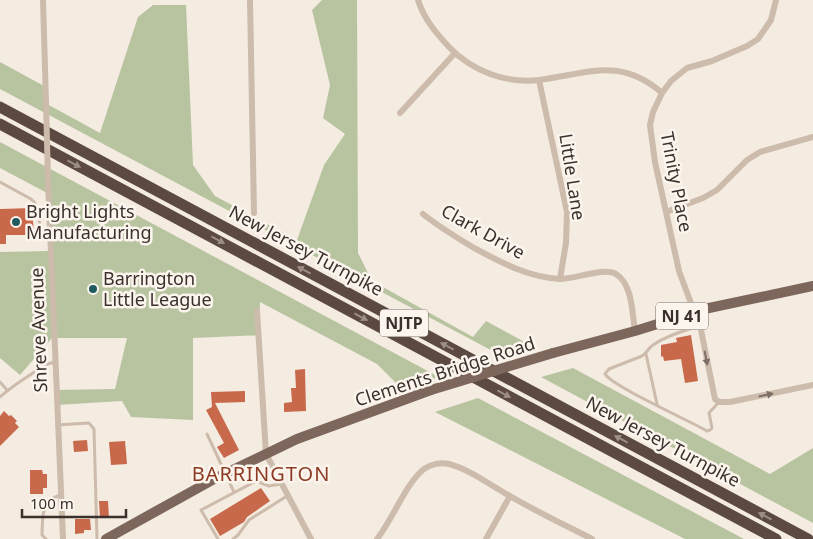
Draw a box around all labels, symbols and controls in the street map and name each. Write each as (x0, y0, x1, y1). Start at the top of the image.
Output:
street label: Trinity Place (655, 130, 698, 234)
street label: Little Lane (554, 132, 592, 222)
one-way arrow (67, 159, 81, 168)
street label: Clark Drive (437, 198, 530, 264)
place label: Bright Lights Manufacturing (26, 199, 152, 244)
street label: New Jersey Turnpike (225, 199, 388, 301)
marker: Bright Lights Manufacturing (10, 216, 22, 228)
one-way arrow (210, 236, 225, 244)
one-way arrow (297, 265, 311, 274)
place label: Barrington Little League (103, 266, 212, 311)
street label: Shreve Avenue (24, 267, 52, 393)
marker: Barrington Little League (87, 283, 99, 295)
road number: NJ 41 (656, 302, 708, 330)
road number: NJTP (380, 309, 428, 336)
one-way arrow (354, 312, 367, 321)
street label: Clements Bridge Road (352, 331, 538, 412)
one-way arrow (440, 342, 455, 350)
one-way arrow (702, 350, 710, 365)
one-way arrow (497, 389, 510, 398)
street label: New Jersey Turnpike (582, 390, 745, 492)
one-way arrow (758, 390, 774, 398)
one-way arrow (614, 435, 629, 443)
district label: BARRINGTON (192, 460, 330, 487)
scale bar (22, 486, 126, 518)
text: 100 m (30, 493, 74, 513)
one-way arrow (757, 512, 772, 520)

